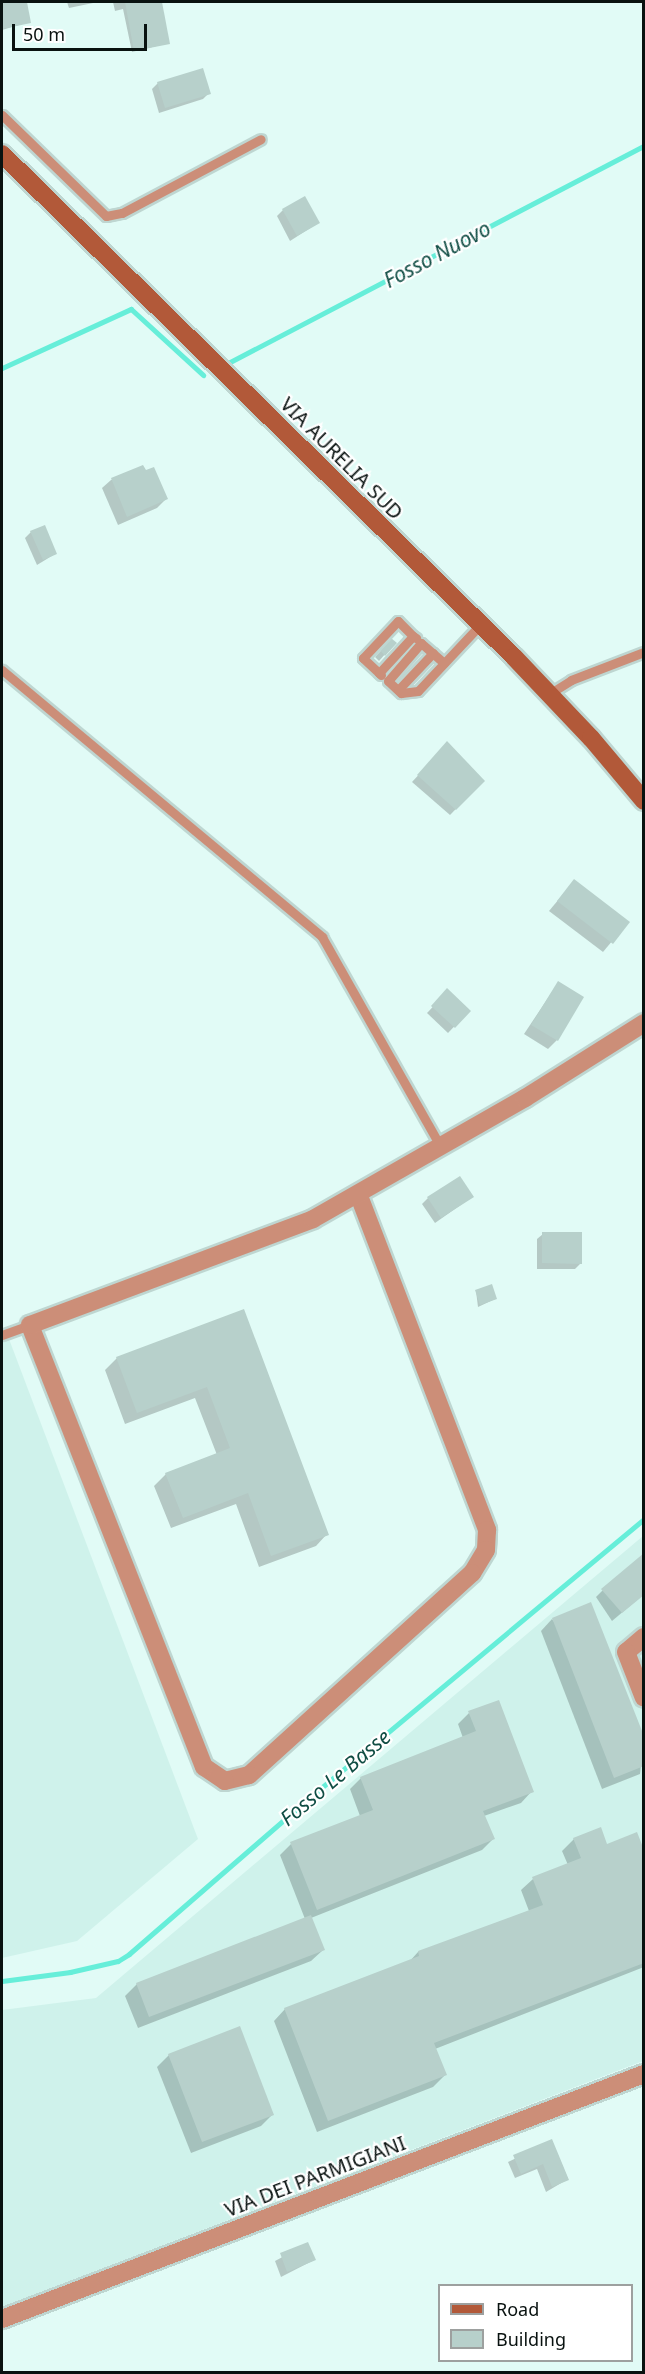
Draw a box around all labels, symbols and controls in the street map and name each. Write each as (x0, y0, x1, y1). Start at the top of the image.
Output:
scale bar (15, 12, 150, 50)
text: 50 m (23, 22, 65, 46)
water label: Fosso Nuovo (379, 215, 495, 293)
street label: VIA AURELIA SUD (276, 392, 408, 524)
water label: Fosso Le Basse (275, 1724, 395, 1830)
street label: VIA DEI PARMIGIANI (221, 2130, 409, 2222)
legend (438, 2284, 633, 2362)
text: Road (496, 2297, 539, 2321)
text: Building (496, 2327, 566, 2351)

